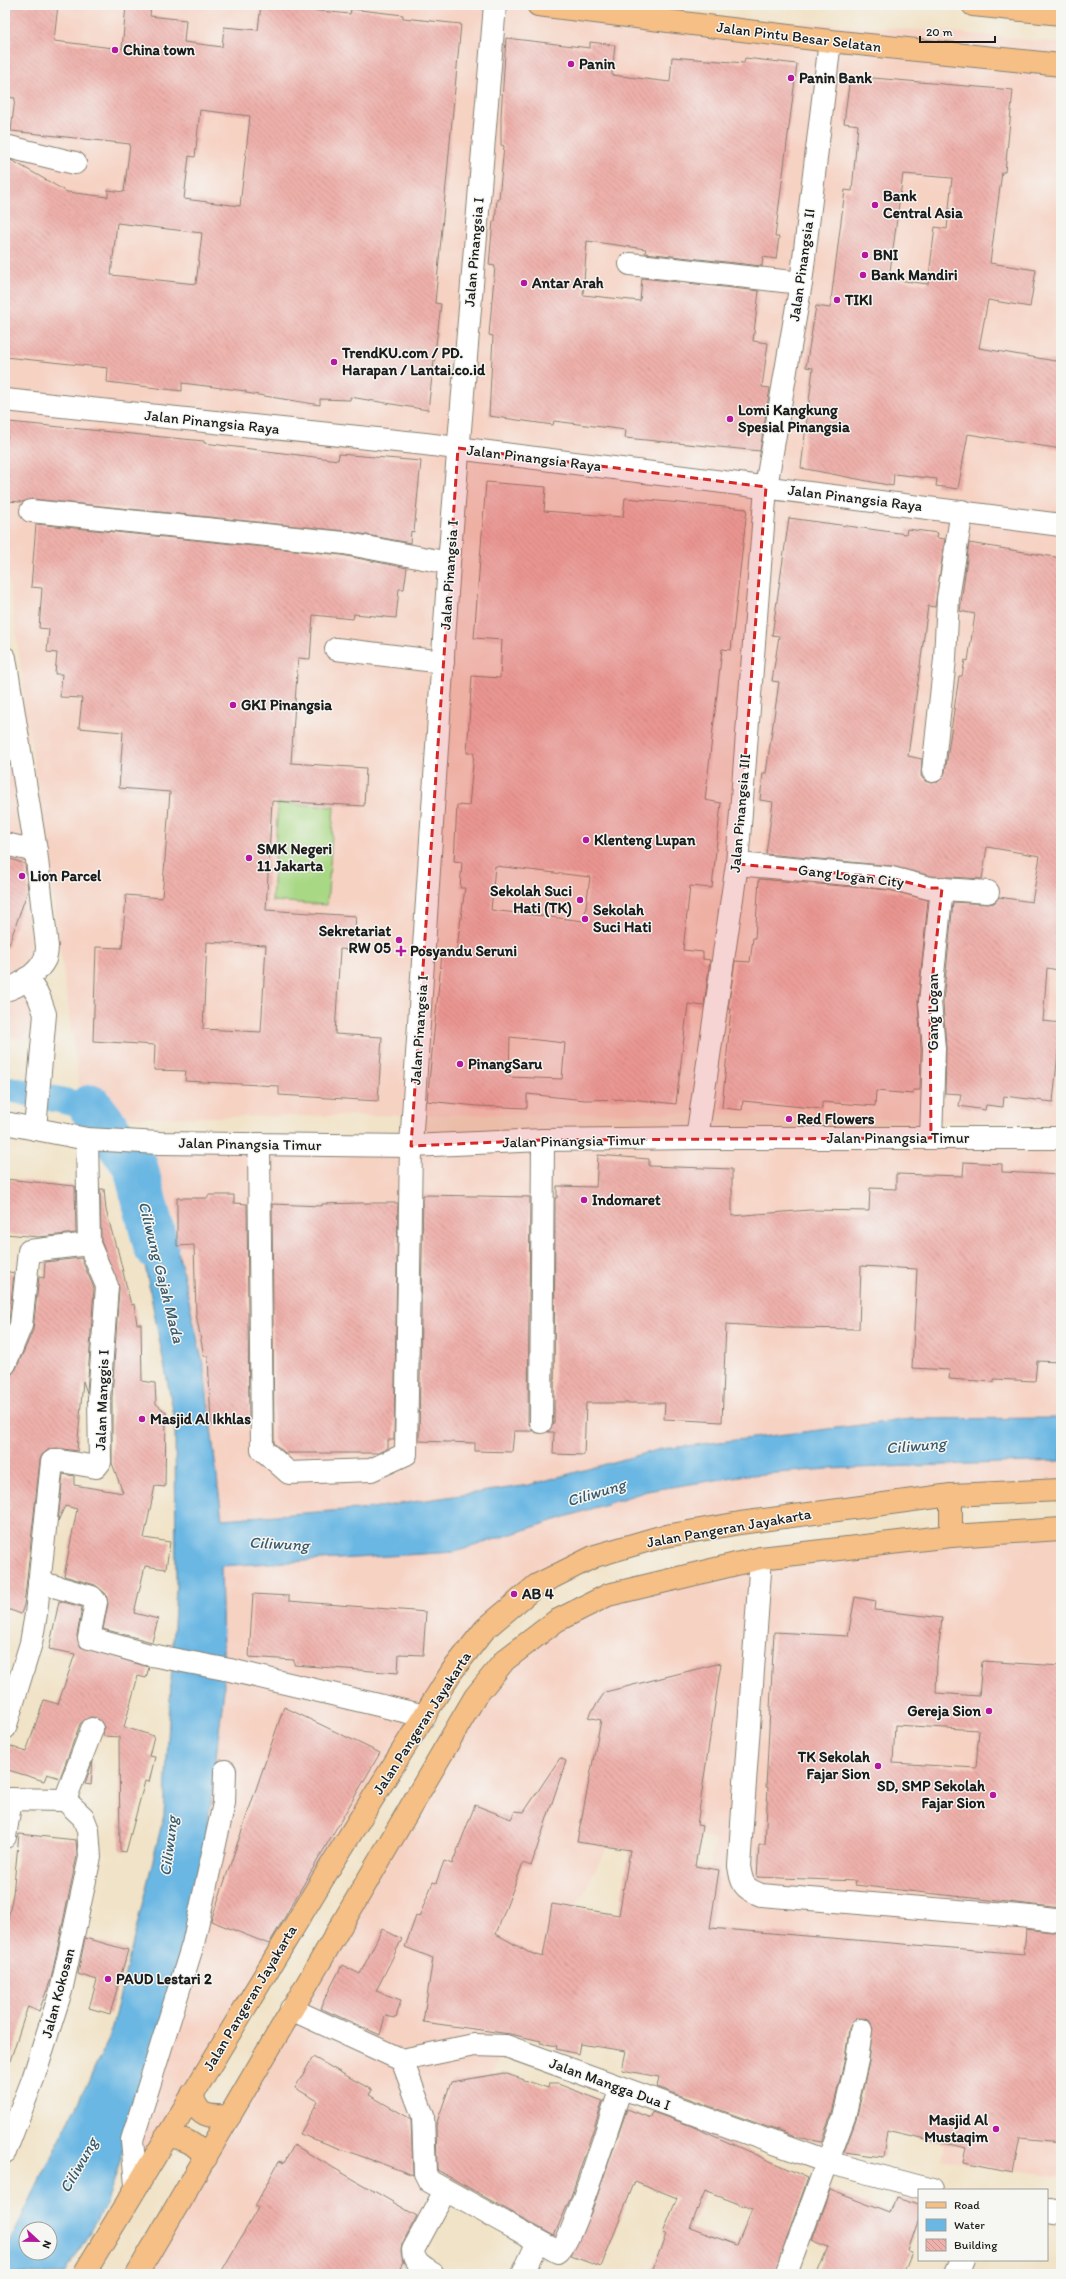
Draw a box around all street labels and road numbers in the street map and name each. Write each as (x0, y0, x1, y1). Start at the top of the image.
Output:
street label: Jalan Pintu Besar Selatan (716, 18, 883, 56)
street label: Jalan Pinangsia I (460, 196, 488, 308)
street label: Jalan Pinangsia II (785, 207, 819, 323)
street label: Jalan Pinangsia Raya (144, 406, 281, 438)
street label: Jalan Pinangsia Raya (466, 441, 603, 475)
street label: Jalan Pinangsia Raya (787, 481, 924, 515)
street label: Jalan Pinangsia I (436, 520, 462, 630)
street label: Jalan Pinangsia III (726, 753, 754, 873)
street label: Gang Logan City (797, 861, 905, 891)
street label: Gang Logan (924, 973, 942, 1050)
street label: Jalan Pinangsia I (406, 975, 432, 1085)
street label: Jalan Pinangsia Timur (826, 1129, 970, 1147)
street label: Jalan Pinangsia Timur (502, 1131, 646, 1151)
street label: Jalan Pinangsia Timur (178, 1134, 322, 1154)
street label: Jalan Manggis I (91, 1349, 113, 1451)
street label: Jalan Pangeran Jayakarta (645, 1505, 813, 1551)
street label: Jalan Pangeran Jayakarta (369, 1648, 475, 1798)
street label: Jalan Pangeran Jayakarta (199, 1922, 301, 2074)
street label: Jalan Kokosan (37, 1946, 79, 2040)
street label: Jalan Mangga Dua I (547, 2054, 673, 2114)

